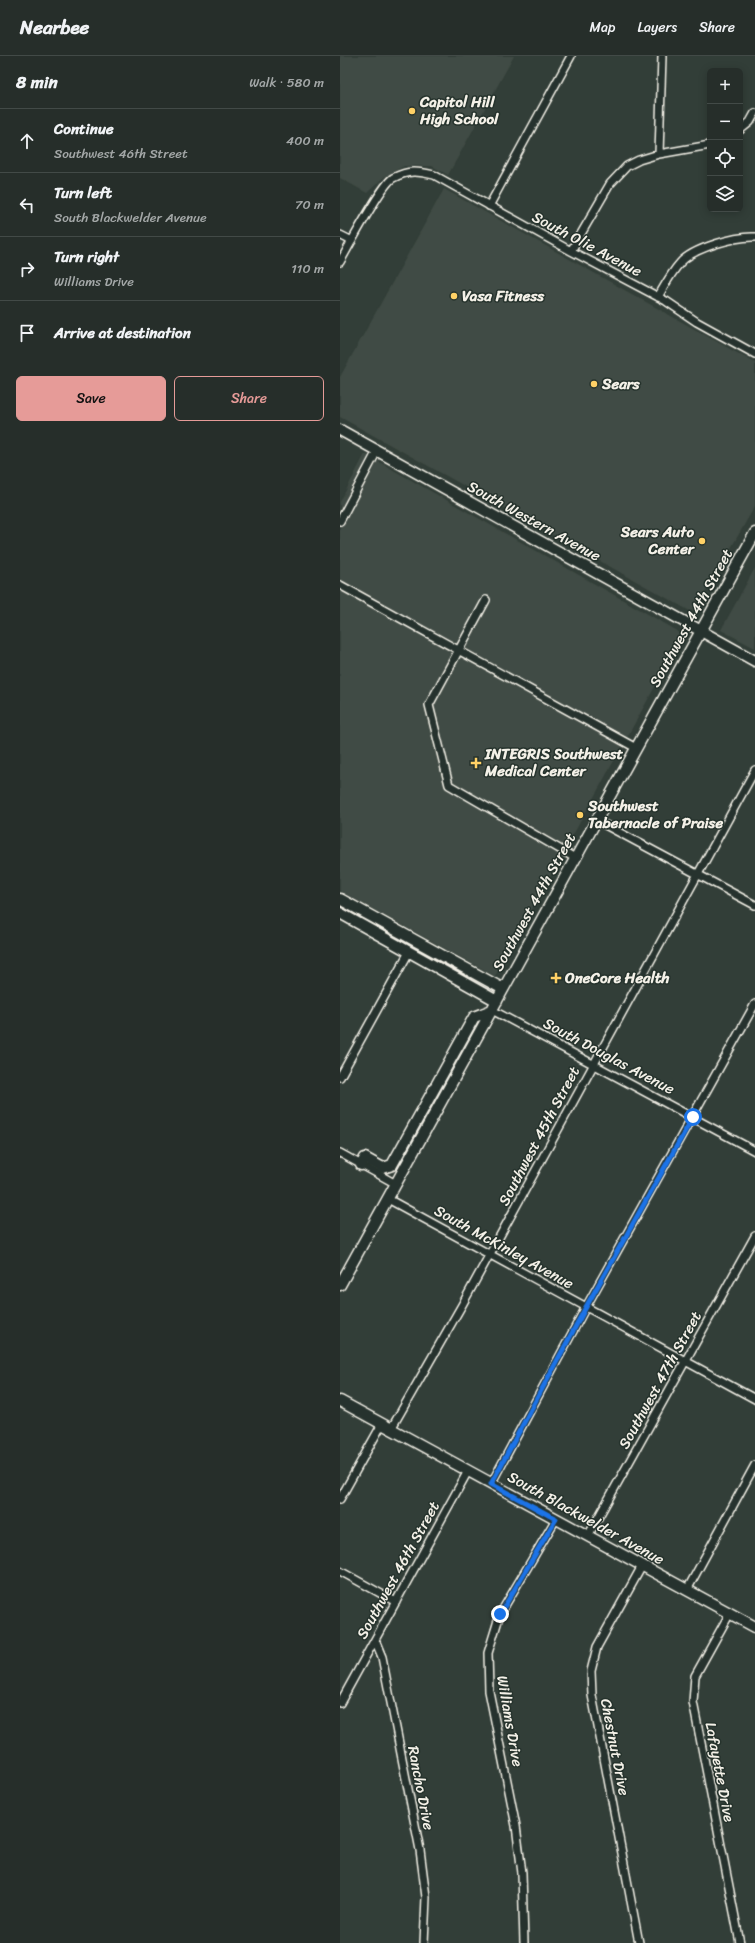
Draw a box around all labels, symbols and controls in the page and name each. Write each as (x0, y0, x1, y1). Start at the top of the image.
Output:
text: Nearbee (20, 11, 89, 44)
text: Map (590, 15, 615, 40)
text: Layers (637, 15, 677, 40)
text: Share (699, 15, 735, 40)
text: 8 min (16, 67, 58, 97)
map controls (707, 68, 743, 212)
button: + (707, 68, 743, 104)
text: Walk · 580 m (249, 71, 324, 94)
place label: Capitol Hill High School (419, 89, 499, 132)
button: − (707, 104, 743, 140)
marker: Capitol Hill High School (407, 106, 417, 116)
text: Continue (54, 116, 114, 142)
text: 400 m (286, 129, 324, 152)
icon: ahead (16, 130, 38, 152)
button: locate (707, 140, 743, 176)
text: Southwest 46th Street (54, 142, 188, 165)
button: layers (707, 176, 743, 212)
text: Turn left (54, 180, 112, 206)
text: 70 m (295, 193, 324, 216)
icon: left (16, 194, 38, 216)
street label: South Olie Avenue (527, 204, 647, 284)
text: South Blackwelder Avenue (54, 206, 207, 229)
text: Turn right (54, 244, 119, 270)
text: 110 m (291, 257, 324, 280)
icon: right (16, 258, 38, 280)
text: Williams Drive (54, 270, 134, 293)
place label: Vasa Fitness (462, 283, 545, 309)
marker: Vasa Fitness (449, 291, 459, 301)
text: Arrive at destination (54, 320, 191, 346)
icon: arrive (16, 322, 38, 344)
place label: Sears (601, 371, 641, 397)
button: Save (16, 376, 166, 421)
button: Share (174, 376, 324, 421)
marker: Sears (589, 379, 599, 389)
street label: South Western Avenue (462, 473, 606, 569)
place label: Sears Auto Center (620, 519, 696, 562)
marker: Sears Auto Center (697, 536, 707, 546)
street label: Southwest 44th Street (642, 543, 740, 692)
place label: INTEGRIS Southwest Medical Center (484, 741, 624, 784)
marker: INTEGRIS Southwest Medical Center (470, 757, 482, 769)
place label: Southwest Tabernacle of Praise (587, 793, 724, 836)
marker: Southwest Tabernacle of Praise (575, 810, 585, 820)
street label: Southwest 44th Street (485, 827, 583, 976)
place label: OneCore Health (564, 965, 669, 991)
marker: OneCore Health (550, 972, 562, 984)
street label: South Douglas Avenue (538, 1010, 680, 1102)
street label: Southwest 45th Street (491, 1061, 587, 1210)
route start (684, 1108, 702, 1126)
street label: South McKinley Avenue (429, 1198, 579, 1296)
street label: Southwest 47th Street (611, 1306, 709, 1454)
street label: South Blackwelder Avenue (503, 1464, 670, 1572)
street label: Southwest 46th Street (349, 1496, 447, 1644)
route end (491, 1605, 509, 1623)
street label: Williams Drive (489, 1673, 531, 1769)
street label: Chestnut Drive (593, 1696, 637, 1798)
street label: Lafayette Drive (698, 1720, 742, 1824)
street label: Rancho Drive (400, 1744, 442, 1833)

